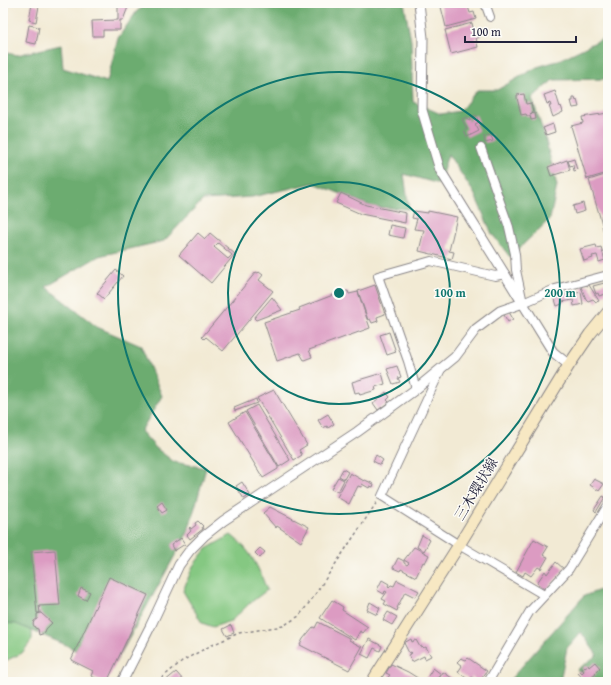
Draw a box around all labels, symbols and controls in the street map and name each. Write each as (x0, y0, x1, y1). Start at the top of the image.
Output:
scale bar (465, 18, 576, 44)
text: 100 m (471, 23, 501, 40)
text: 100 m (434, 284, 467, 301)
text: 200 m (544, 284, 577, 301)
centre of rings (332, 286, 346, 300)
street label: 三木環状線 (449, 454, 503, 524)

